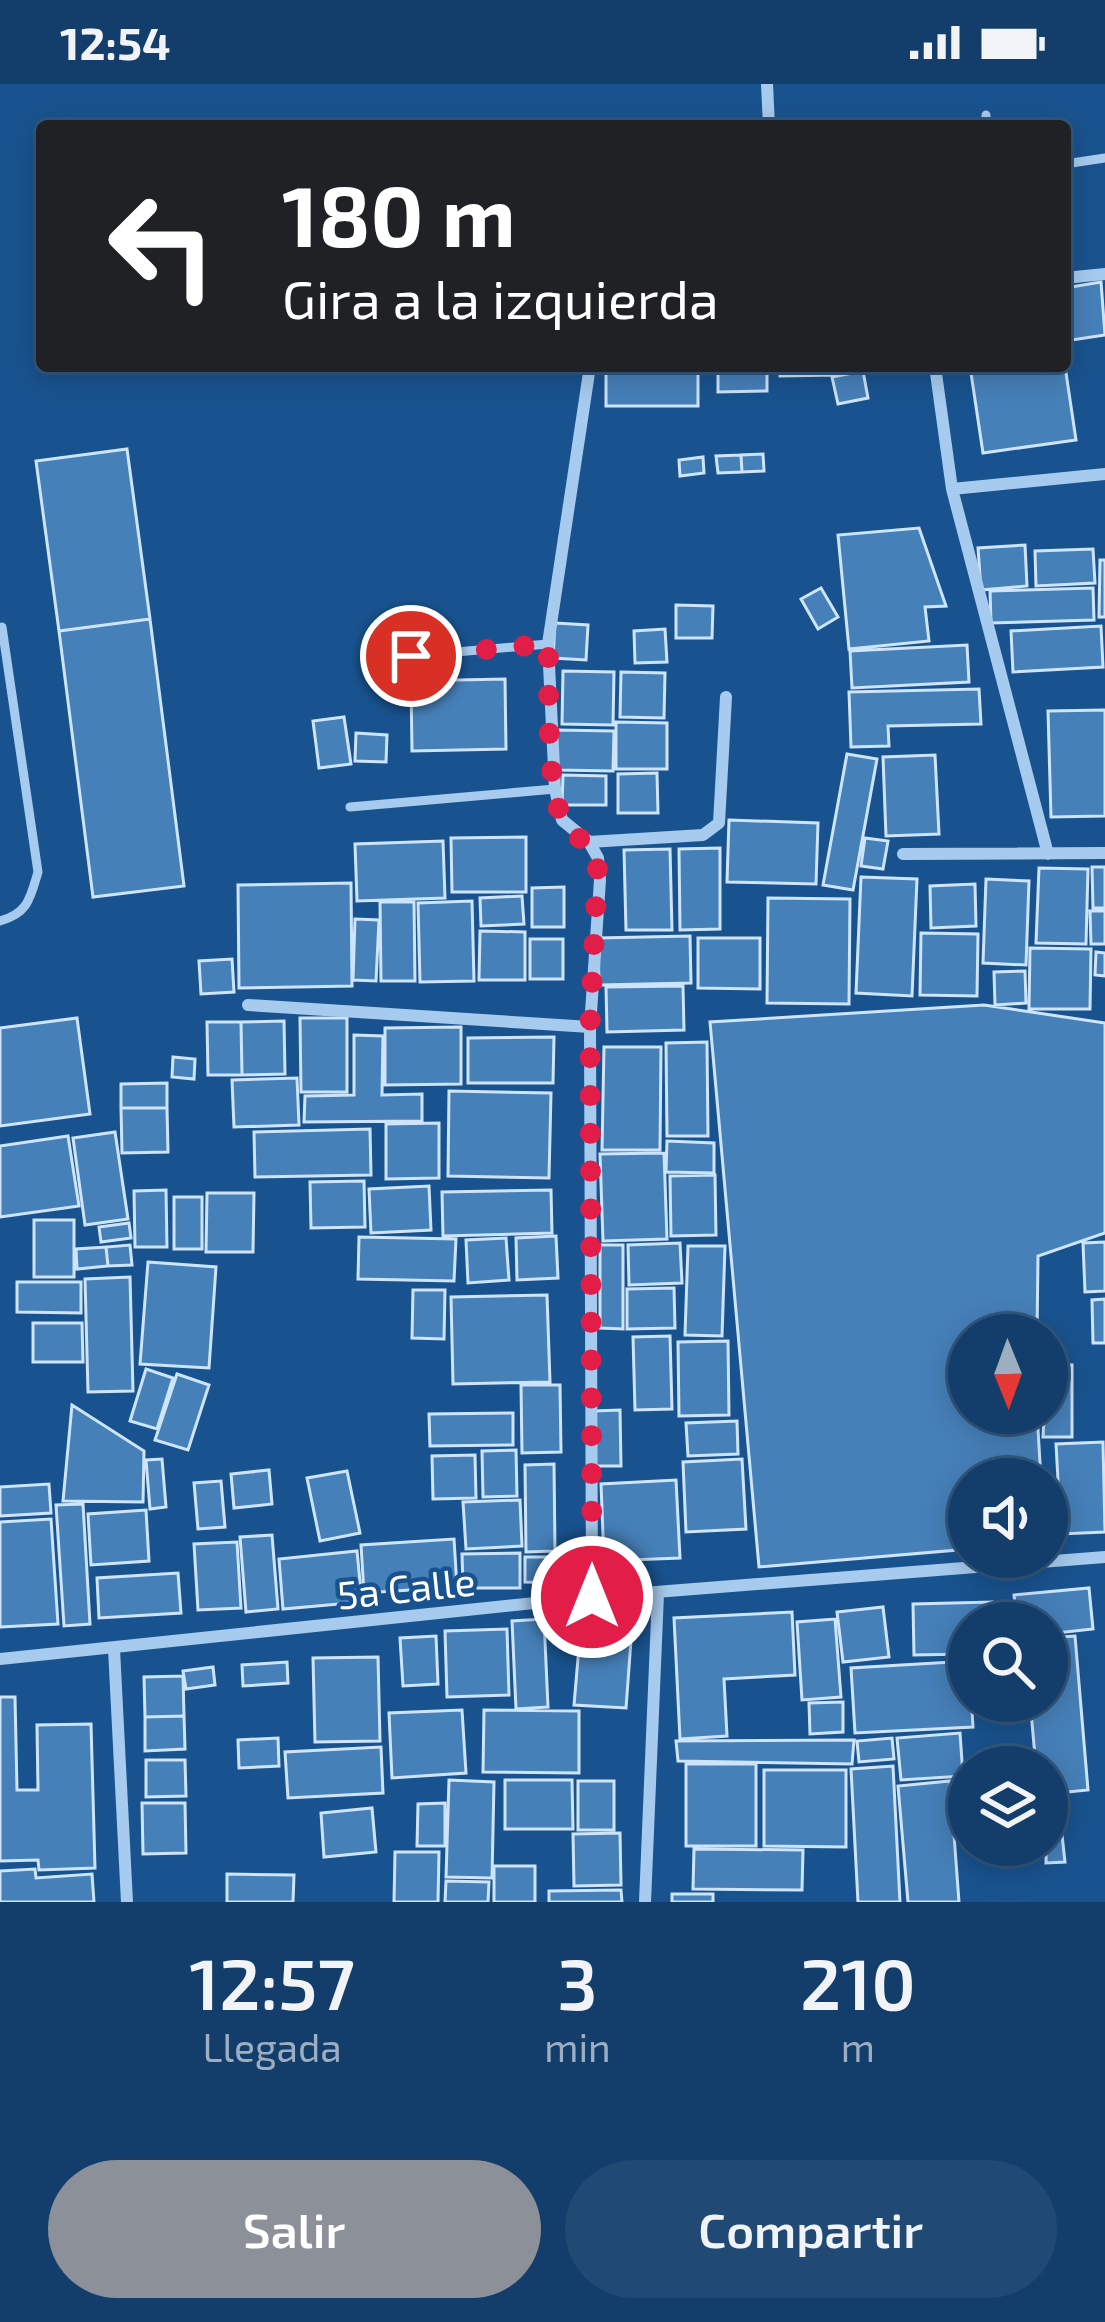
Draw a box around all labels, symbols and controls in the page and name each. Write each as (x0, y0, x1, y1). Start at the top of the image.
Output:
text: 12:54 (60, 15, 171, 69)
text: 180 m (282, 163, 516, 264)
icon: left (84, 168, 240, 324)
text: Gira a la izquierda (282, 265, 719, 330)
pin (360, 605, 462, 707)
icon: arrive (378, 623, 444, 689)
north arrow (948, 1314, 1068, 1434)
map controls (948, 1314, 1068, 1866)
button: sound (948, 1458, 1068, 1578)
position arrow (529, 1534, 655, 1660)
street label: 5a Calle (335, 1556, 477, 1618)
button: search (948, 1602, 1068, 1722)
button: layers (948, 1746, 1068, 1866)
text: 12:57 (189, 1938, 355, 2024)
text: 3 (557, 1938, 598, 2024)
text: 210 (800, 1938, 916, 2024)
text: Llegada (202, 2023, 342, 2070)
text: min (544, 2023, 611, 2070)
text: m (841, 2023, 875, 2070)
button: Salir (48, 2160, 541, 2298)
button: Compartir (565, 2160, 1057, 2298)

